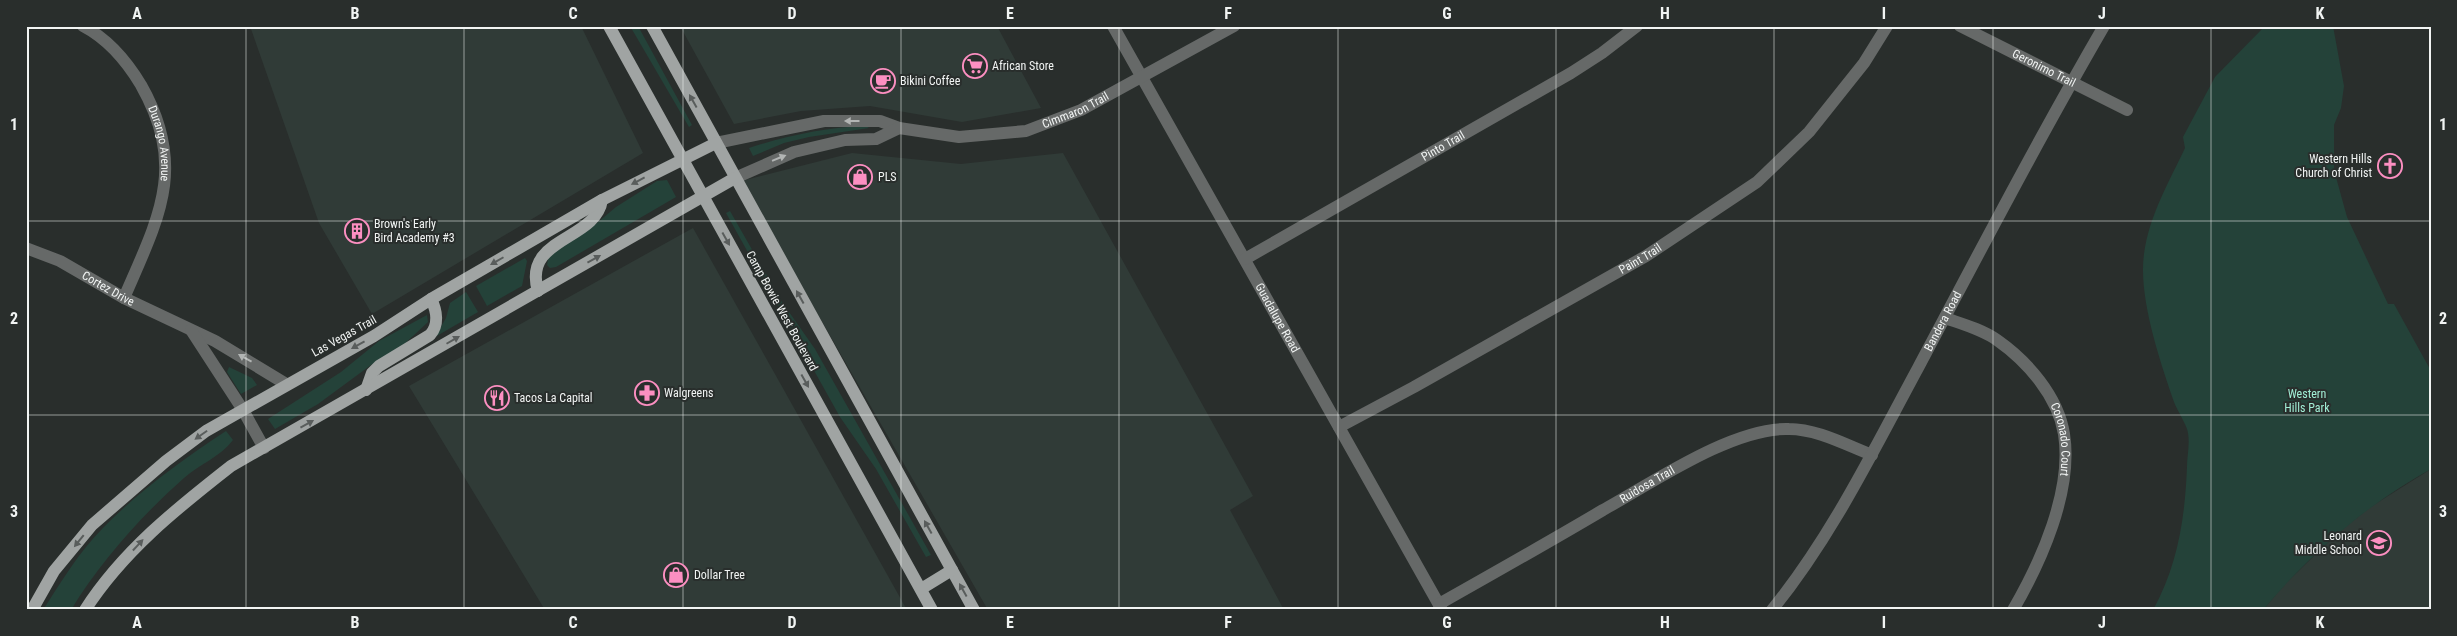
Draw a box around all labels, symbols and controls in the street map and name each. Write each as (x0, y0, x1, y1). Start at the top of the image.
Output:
text: A (132, 4, 142, 23)
text: B (351, 4, 360, 23)
text: C (568, 4, 578, 23)
text: D (787, 4, 797, 23)
text: E (1006, 4, 1014, 23)
text: F (1224, 4, 1232, 23)
text: G (1442, 4, 1452, 23)
text: H (1660, 4, 1670, 23)
text: I (1882, 4, 1886, 23)
text: J (2098, 4, 2106, 23)
text: K (2316, 4, 2325, 23)
street label: Geronimo Trail (2010, 46, 2078, 90)
supermarket icon: African Store (962, 53, 988, 79)
place label: African Store (992, 59, 1054, 73)
cafe icon: Bikini Coffee (870, 68, 896, 94)
place label: Bikini Coffee (900, 74, 961, 88)
street label: Cimmaron Trail (1040, 89, 1111, 131)
one-way arrow (689, 93, 697, 108)
street label: Durango Avenue (145, 104, 172, 182)
text: 1 (10, 115, 18, 134)
text: 1 (2439, 115, 2447, 134)
one-way arrow (843, 117, 859, 125)
street label: Pinto Trail (1419, 128, 1467, 164)
place label: Western Hills Church of Christ (2295, 152, 2372, 180)
church icon: Western Hills Church of Christ (2377, 153, 2403, 179)
one-way arrow (772, 154, 787, 162)
shop icon: PLS (847, 164, 873, 190)
place label: PLS (878, 170, 897, 184)
one-way arrow (631, 177, 646, 185)
place label: Brown's Early Bird Academy #3 (374, 217, 455, 245)
building icon: Brown's Early Bird Academy #3 (344, 218, 370, 244)
one-way arrow (722, 232, 731, 245)
street label: Paint Trail (1616, 241, 1664, 277)
street label: Camp Bowie West Boulevard (743, 249, 821, 374)
one-way arrow (587, 255, 601, 264)
one-way arrow (490, 257, 504, 265)
street label: Cortez Drive (80, 268, 137, 309)
street label: Guadalupe Road (1252, 281, 1303, 355)
street label: Bandera Road (1921, 289, 1964, 354)
one-way arrow (796, 290, 805, 303)
text: 2 (10, 309, 18, 328)
text: 2 (2439, 309, 2447, 328)
street label: Las Vegas Trail (309, 312, 379, 360)
one-way arrow (446, 336, 460, 344)
one-way arrow (351, 340, 364, 349)
one-way arrow (237, 354, 252, 362)
one-way arrow (801, 374, 809, 388)
pharmacy icon: Walgreens (634, 380, 660, 406)
restaurant icon: Tacos La Capital (484, 385, 510, 411)
place label: Walgreens (664, 386, 713, 400)
park label: Western Hills Park (2284, 387, 2330, 415)
place label: Tacos La Capital (514, 391, 593, 405)
street label: Coronado Court (2048, 400, 2073, 478)
one-way arrow (300, 419, 313, 428)
one-way arrow (194, 430, 207, 440)
street label: Ruidosa Trail (1617, 463, 1677, 506)
text: 3 (10, 502, 18, 521)
text: 3 (2439, 502, 2447, 521)
one-way arrow (924, 521, 933, 534)
place label: Leonard Middle School (2295, 529, 2362, 557)
school or university icon: Leonard Middle School (2366, 530, 2392, 556)
one-way arrow (73, 535, 84, 548)
one-way arrow (132, 540, 144, 552)
shop icon: Dollar Tree (663, 562, 689, 588)
place label: Dollar Tree (694, 568, 745, 582)
one-way arrow (959, 583, 967, 597)
text: A (132, 613, 142, 632)
text: B (351, 613, 360, 632)
text: C (568, 613, 578, 632)
text: D (787, 613, 797, 632)
text: E (1006, 613, 1014, 632)
text: F (1224, 613, 1232, 632)
text: G (1442, 613, 1452, 632)
text: H (1660, 613, 1670, 632)
text: I (1882, 613, 1886, 632)
text: J (2098, 613, 2106, 632)
text: K (2316, 613, 2325, 632)

